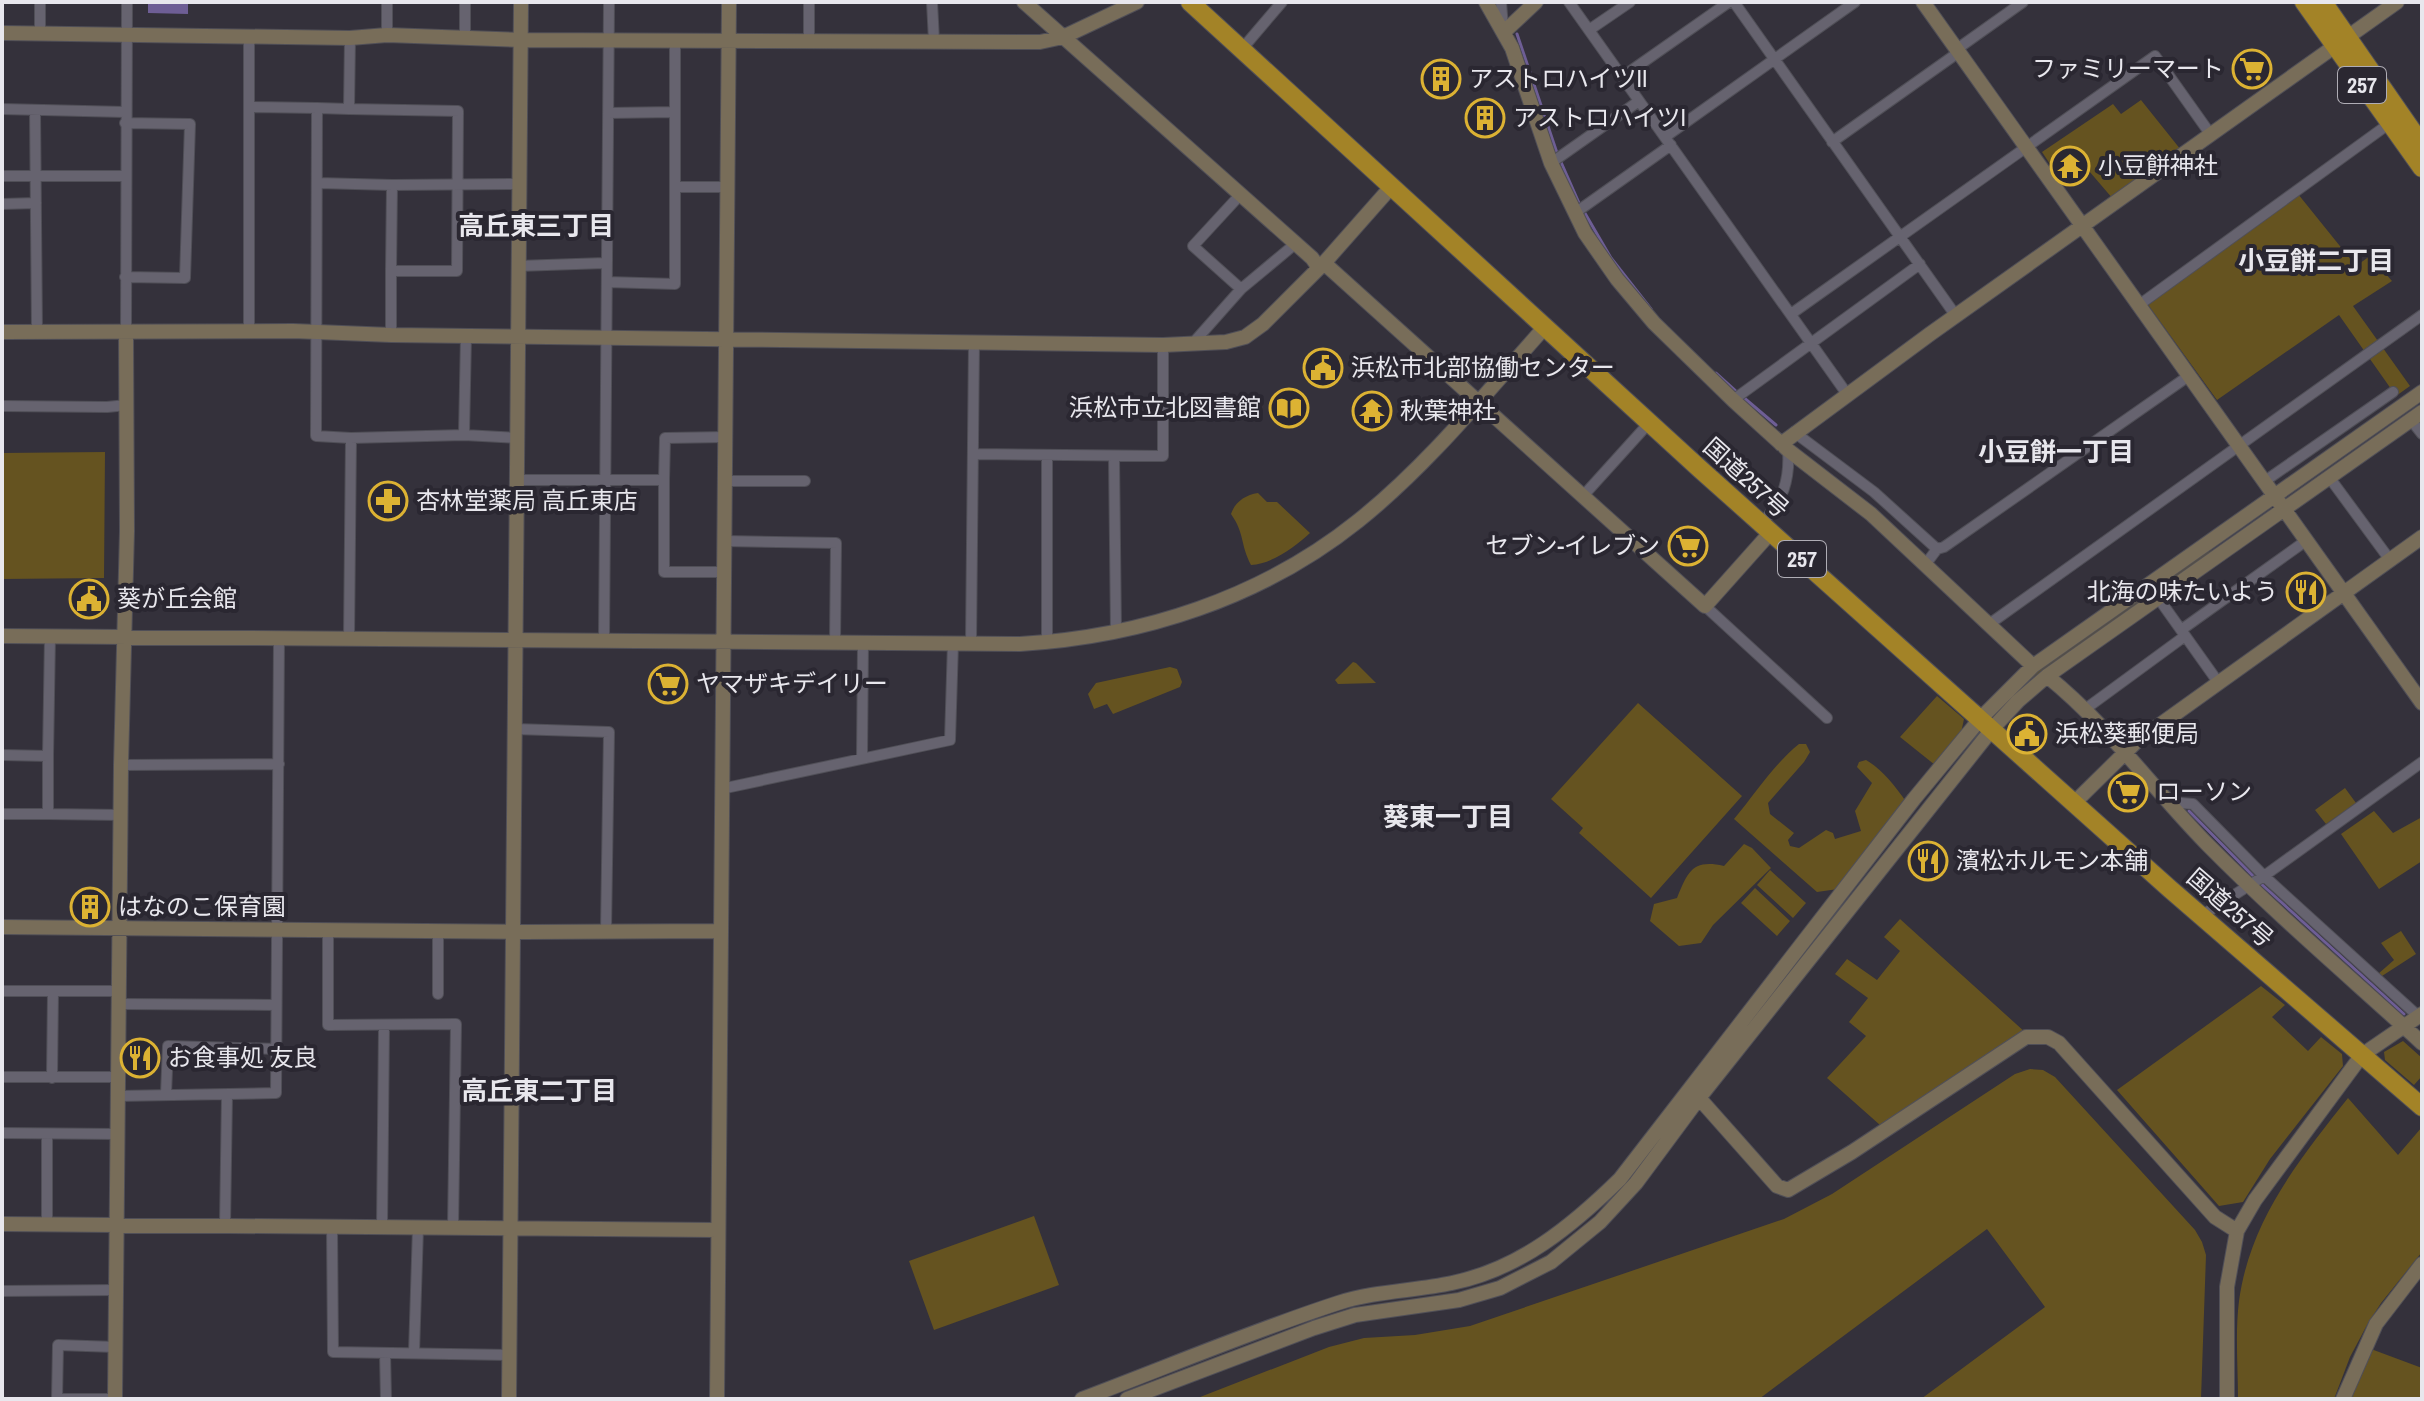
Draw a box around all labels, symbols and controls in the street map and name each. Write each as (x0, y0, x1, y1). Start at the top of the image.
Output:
supermarket icon: ファミリーマート (2231, 48, 2273, 90)
place label: ファミリーマート (2032, 52, 2224, 84)
building icon: アストロハイツII (1420, 58, 1462, 100)
place label: アストロハイツII (1469, 62, 1647, 94)
road number: 257 (2338, 67, 2386, 103)
building icon: アストロハイツI (1464, 97, 1506, 139)
place label: アストロハイツI (1513, 101, 1686, 133)
temple icon: 小豆餅神社 (2049, 145, 2091, 187)
place label: 小豆餅神社 (2098, 149, 2218, 181)
district label: 高丘東三丁目 (458, 208, 614, 243)
district label: 小豆餅二丁目 (2238, 243, 2394, 278)
public building icon: 浜松市北部協働センター (1302, 347, 1344, 389)
place label: 浜松市北部協働センター (1351, 351, 1615, 383)
library icon: 浜松市立北図書館 (1268, 387, 1310, 429)
temple icon: 秋葉神社 (1351, 390, 1393, 432)
place label: 浜松市立北図書館 (1069, 391, 1261, 423)
place label: 秋葉神社 (1400, 394, 1496, 426)
street label: 国道257号 (1697, 430, 1796, 524)
district label: 小豆餅一丁目 (1978, 434, 2134, 469)
pharmacy icon: 杏林堂薬局 高丘東店 (367, 480, 409, 522)
place label: 杏林堂薬局 高丘東店 (416, 484, 637, 516)
supermarket icon: セブン-イレブン (1667, 525, 1709, 567)
place label: セブン-イレブン (1485, 529, 1660, 561)
road number: 257 (1778, 541, 1826, 577)
restaurant icon: 北海の味たいよう (2285, 571, 2327, 613)
place label: 北海の味たいよう (2086, 575, 2278, 607)
public building icon: 葵が丘会館 (68, 578, 110, 620)
place label: 葵が丘会館 (117, 582, 237, 614)
supermarket icon: ヤマザキデイリー (647, 663, 689, 705)
place label: ヤマザキデイリー (696, 667, 888, 699)
public building icon: 浜松葵郵便局 (2006, 713, 2048, 755)
place label: 浜松葵郵便局 (2055, 717, 2199, 749)
supermarket icon: ローソン (2107, 771, 2149, 813)
place label: ローソン (2156, 775, 2252, 807)
district label: 葵東一丁目 (1383, 799, 1513, 834)
restaurant icon: 濱松ホルモン本舗 (1907, 840, 1949, 882)
place label: 濱松ホルモン本舗 (1956, 844, 2148, 876)
street label: 国道257号 (2181, 861, 2281, 954)
building icon: はなのこ保育園 (69, 886, 111, 928)
place label: はなのこ保育園 (118, 890, 286, 922)
restaurant icon: お食事処 友良 (119, 1037, 161, 1079)
place label: お食事処 友良 (168, 1041, 317, 1073)
district label: 高丘東二丁目 (461, 1073, 617, 1108)

